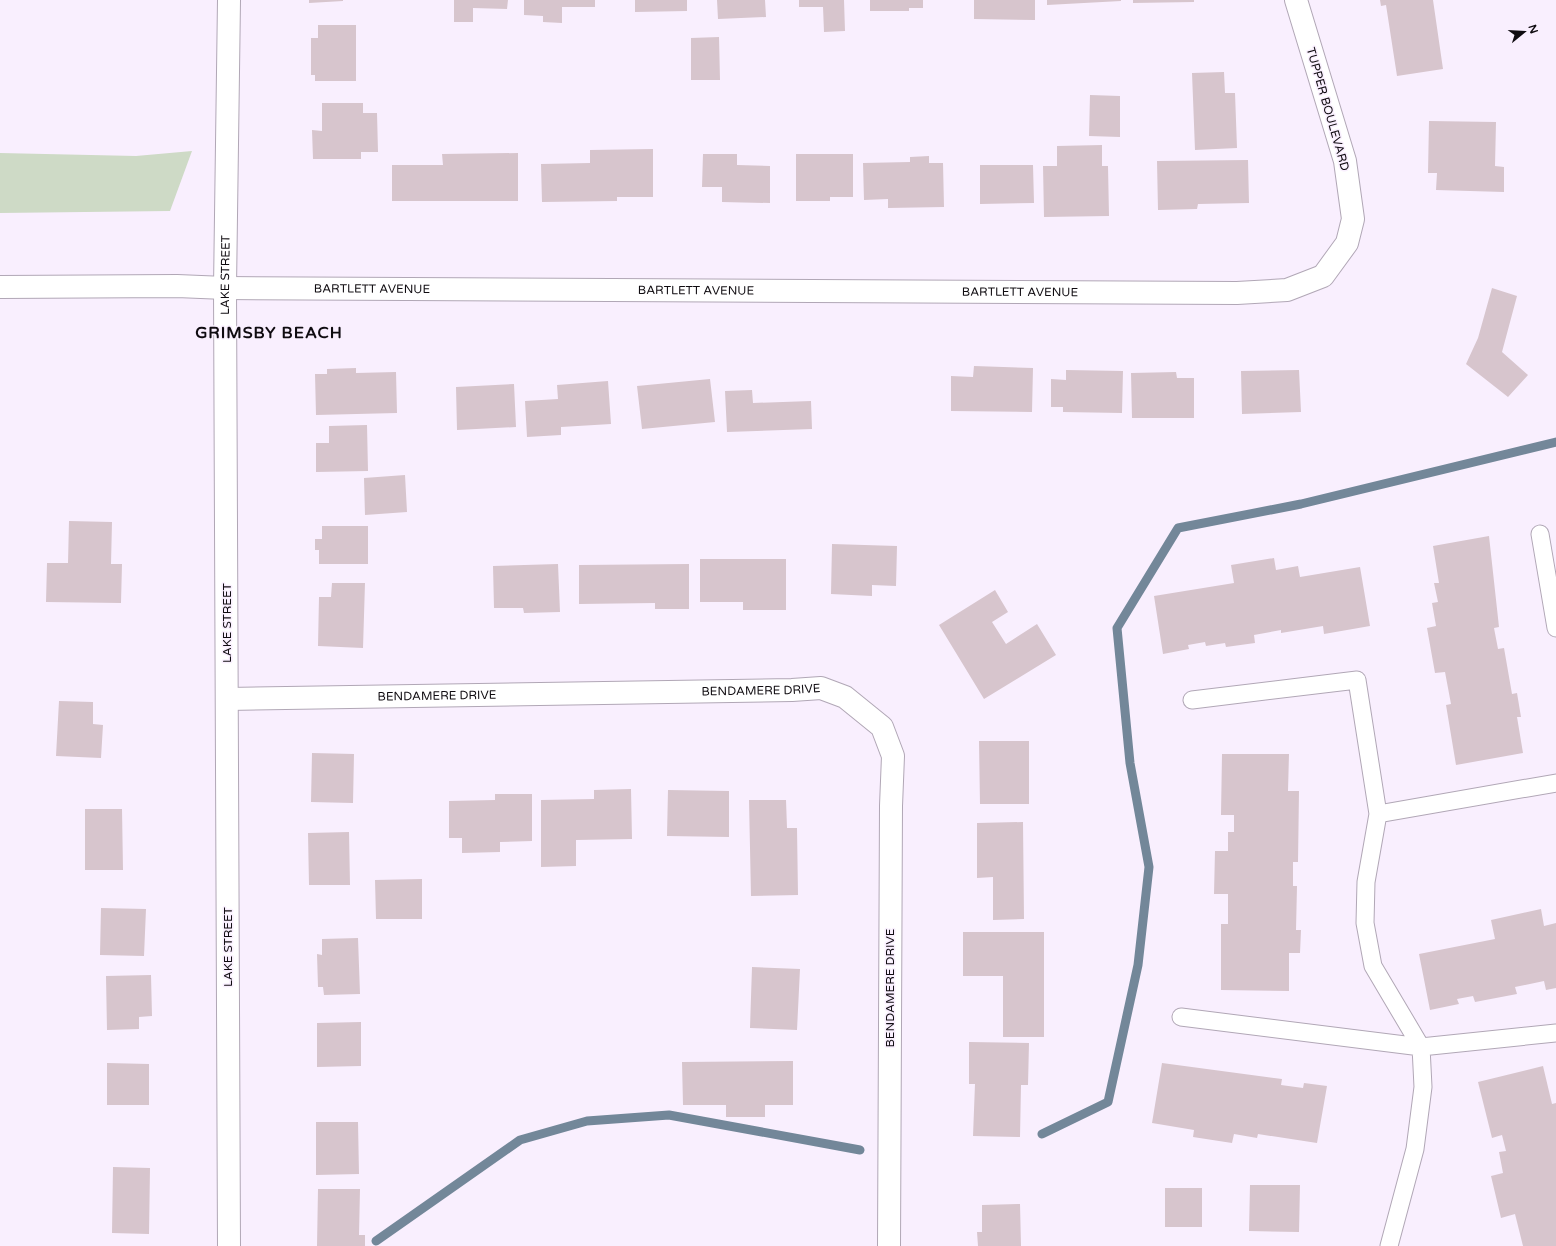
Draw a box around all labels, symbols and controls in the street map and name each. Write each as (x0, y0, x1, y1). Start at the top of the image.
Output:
north arrow (1504, 12, 1544, 52)
text: N (1525, 23, 1541, 35)
street label: TUPPER BOULEVARD (1304, 46, 1352, 172)
street label: LAKE STREET (218, 234, 233, 315)
street label: BARTLETT AVENUE (314, 281, 431, 296)
street label: BARTLETT AVENUE (638, 283, 755, 298)
street label: BARTLETT AVENUE (962, 285, 1079, 299)
district label: GRIMSBY BEACH (195, 323, 343, 343)
street label: LAKE STREET (220, 582, 234, 663)
street label: BENDAMERE DRIVE (701, 681, 821, 698)
street label: BENDAMERE DRIVE (377, 688, 497, 704)
street label: LAKE STREET (221, 906, 235, 987)
street label: BENDAMERE DRIVE (883, 928, 897, 1047)

